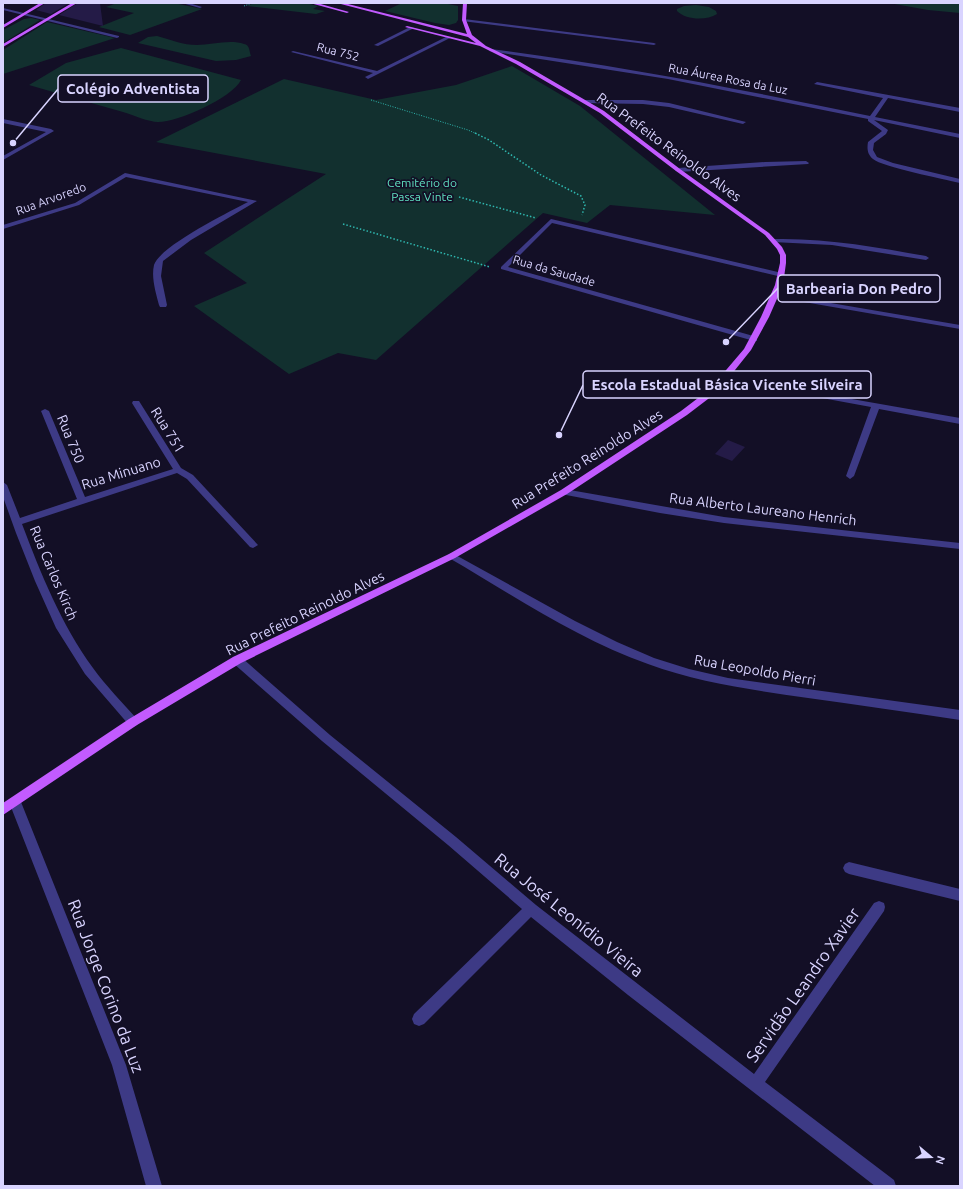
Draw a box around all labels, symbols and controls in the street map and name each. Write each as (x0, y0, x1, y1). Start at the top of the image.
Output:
street label: Rua 752 (315, 40, 361, 63)
street label: Rua Áurea Rosa da Luz (667, 61, 789, 97)
callout: Colégio Adventista (58, 75, 208, 102)
text: Colégio Adventista (66, 80, 200, 97)
street label: Rua Prefeito Reinoldo Alves (594, 89, 744, 205)
park label: Cemitério do Passa Vinte (387, 176, 457, 203)
street label: Rua Arvoredo (14, 180, 88, 217)
street label: Rua da Saudade (511, 253, 597, 289)
callout: Barbearia Don Pedro (778, 275, 940, 302)
text: Barbearia Don Pedro (786, 280, 932, 297)
callout: Escola Estadual Básica Vicente Silveira (583, 371, 871, 398)
text: Escola Estadual Básica Vicente Silveira (591, 376, 863, 393)
street label: Rua 751 (148, 404, 188, 456)
street label: Rua Prefeito Reinoldo Alves (509, 406, 665, 512)
street label: Rua 750 (54, 412, 88, 466)
street label: Rua Minuano (79, 453, 163, 493)
street label: Rua Alberto Laureano Henrich (668, 490, 858, 528)
street label: Rua Carlos Kirch (27, 523, 81, 623)
street label: Rua Prefeito Reinoldo Alves (223, 568, 387, 658)
street label: Rua Leopoldo Pierri (693, 651, 817, 689)
street label: Rua José Leonídio Vieira (491, 849, 647, 980)
street label: Rua Jorge Corino da Luz (65, 897, 148, 1075)
street label: Servidão Leandro Xavier (742, 903, 863, 1066)
north arrow (911, 1137, 951, 1177)
text: N (933, 1154, 947, 1166)

